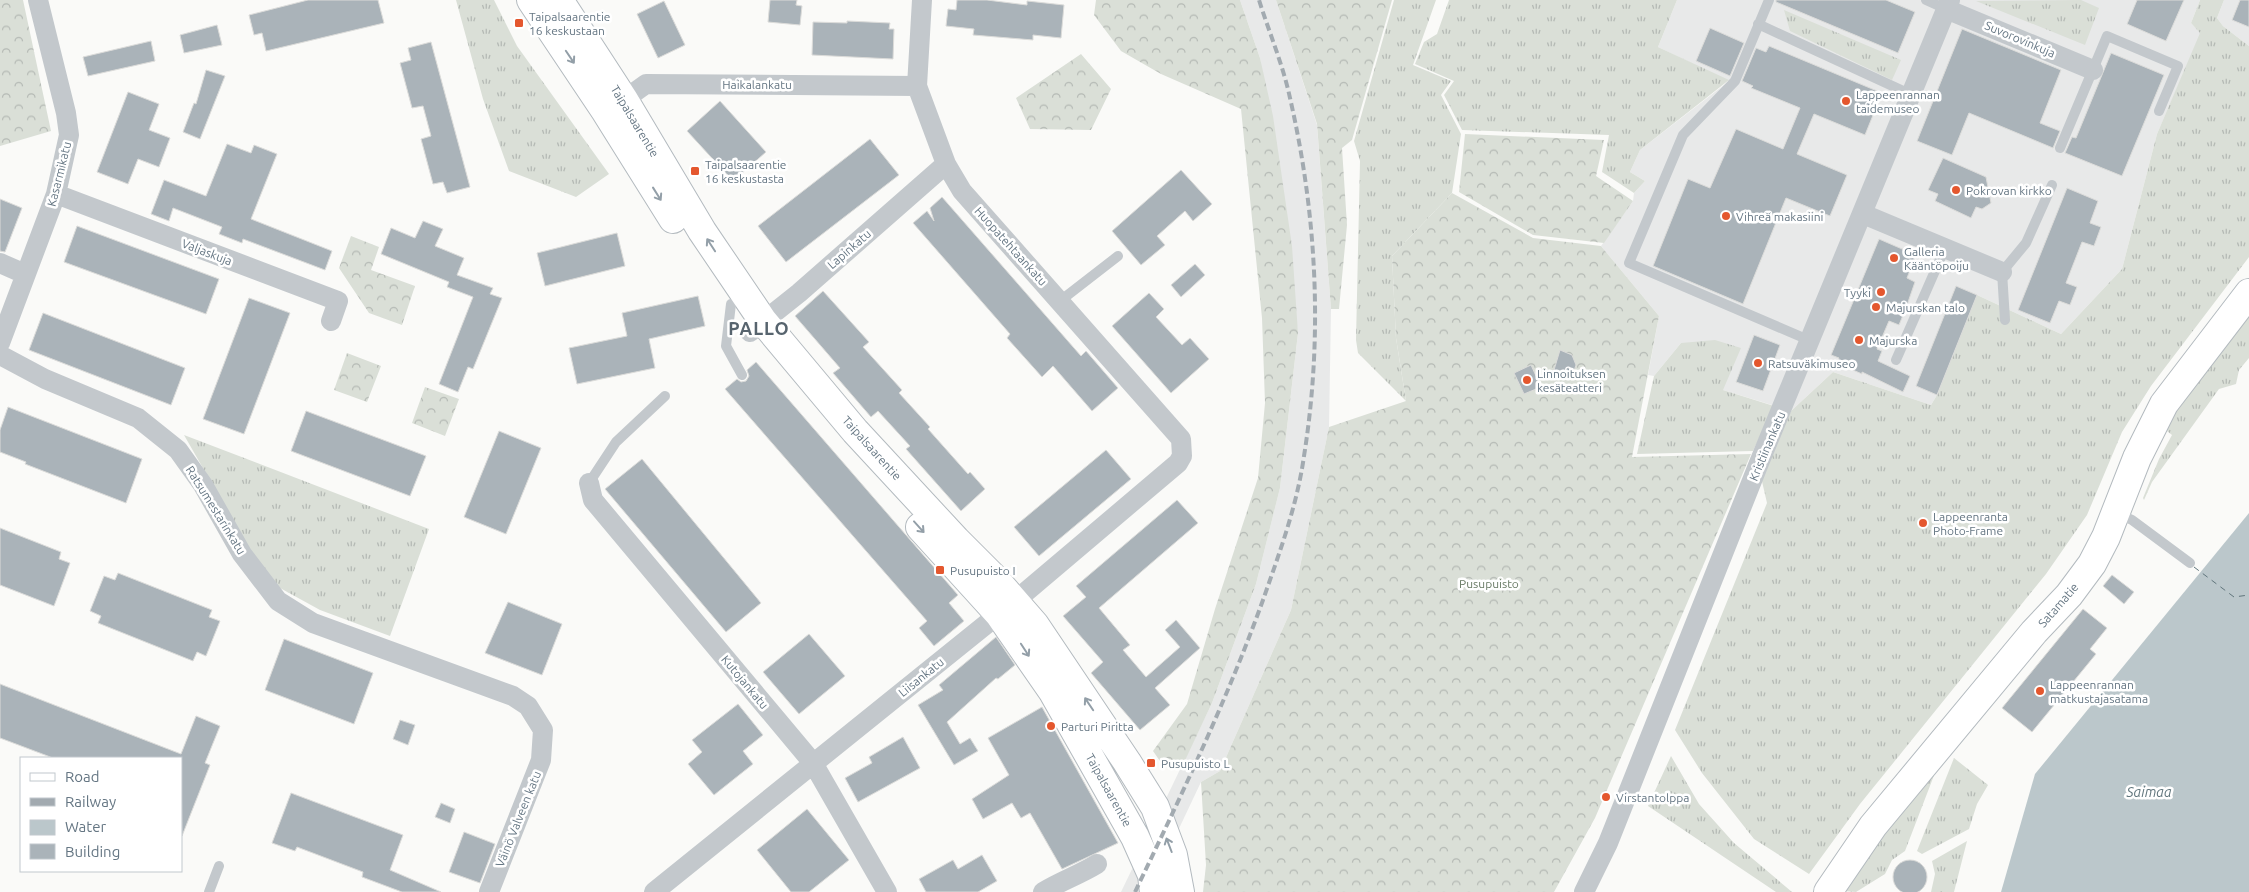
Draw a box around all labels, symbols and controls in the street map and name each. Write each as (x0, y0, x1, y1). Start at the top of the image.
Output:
place label: Taipalsaarentie 16 keskustaan (529, 10, 610, 37)
marker: Taipalsaarentie 16 keskustaan (513, 17, 525, 29)
street label: Suvorovinkuja (1983, 18, 2057, 60)
one-way arrow (565, 50, 575, 64)
street label: Haikalankatu (722, 78, 792, 91)
street label: Taipalsaarentie (608, 83, 662, 159)
place label: Lappeenrannan taidemuseo (1856, 88, 1940, 115)
marker: Lappeenrannan taidemuseo (1840, 95, 1852, 107)
street label: Kasarmikatu (45, 140, 73, 208)
place label: Taipalsaarentie 16 keskustasta (705, 158, 786, 185)
marker: Taipalsaarentie 16 keskustasta (689, 165, 701, 177)
marker: Pokrovan kirkko (1950, 184, 1962, 196)
place label: Pokrovan kirkko (1966, 184, 2052, 197)
one-way arrow (652, 187, 663, 201)
street label: Huopatehtaankatu (972, 204, 1050, 288)
marker: Vihreä makasiini (1720, 210, 1732, 222)
place label: Vihreä makasiini (1736, 210, 1823, 223)
street label: Lapinkatu (825, 227, 873, 271)
street label: Valjaskuja (180, 236, 234, 268)
one-way arrow (706, 238, 716, 252)
place label: Galleria Kääntöpoiju (1904, 245, 1969, 272)
marker: Galleria Kääntöpoiju (1888, 252, 1900, 264)
place label: Tyyki (1844, 286, 1871, 299)
marker: Tyyki (1875, 286, 1887, 298)
marker: Majurskan talo (1870, 301, 1882, 313)
place label: Majurskan talo (1886, 301, 1965, 314)
district label: PALLO (728, 318, 790, 338)
marker: Majurska (1853, 334, 1865, 346)
place label: Majurska (1869, 334, 1917, 347)
marker: Ratsuväkimuseo (1752, 357, 1764, 369)
place label: Ratsuväkimuseo (1768, 357, 1855, 370)
place label: Linnoituksen kesäteatteri (1537, 367, 1606, 394)
marker: Linnoituksen kesäteatteri (1521, 374, 1533, 386)
street label: Kristiinankatu (1747, 409, 1787, 483)
street label: Taipalsaarentie (840, 413, 904, 483)
street label: Ratsumestarinkatu (184, 463, 248, 557)
place label: Lappeenranta Photo-Frame (1933, 510, 2008, 537)
marker: Lappeenranta Photo-Frame (1917, 517, 1929, 529)
one-way arrow (914, 521, 925, 534)
marker: Pusupuisto I (934, 564, 946, 576)
place label: Pusupuisto I (950, 564, 1016, 577)
park label: Pusupuisto (1459, 577, 1519, 590)
street label: Satamatie (2035, 580, 2081, 630)
one-way arrow (1020, 643, 1030, 657)
street label: Kutojankatu (719, 653, 771, 711)
street label: Liisankatu (896, 655, 946, 699)
place label: Lappeenrannan matkustajasatama (2050, 678, 2148, 705)
marker: Lappeenrannan matkustajasatama (2034, 685, 2046, 697)
one-way arrow (1084, 698, 1094, 712)
marker: Parturi Piritta (1045, 720, 1057, 732)
place label: Parturi Piritta (1061, 720, 1134, 733)
street label: Taipalsaarentie (1084, 751, 1134, 829)
legend (20, 757, 182, 872)
marker: Pusupuisto L (1145, 757, 1157, 769)
place label: Pusupuisto L (1161, 757, 1230, 770)
text: Road (65, 768, 100, 785)
street label: Väinö Valveen katu (493, 769, 543, 869)
water label: Saimaa (2126, 784, 2172, 800)
marker: Virstantolppa (1600, 791, 1612, 803)
place label: Virstantolppa (1616, 791, 1689, 804)
text: Railway (65, 793, 116, 810)
text: Water (65, 818, 106, 835)
one-way arrow (1164, 838, 1173, 853)
text: Building (65, 843, 120, 860)

